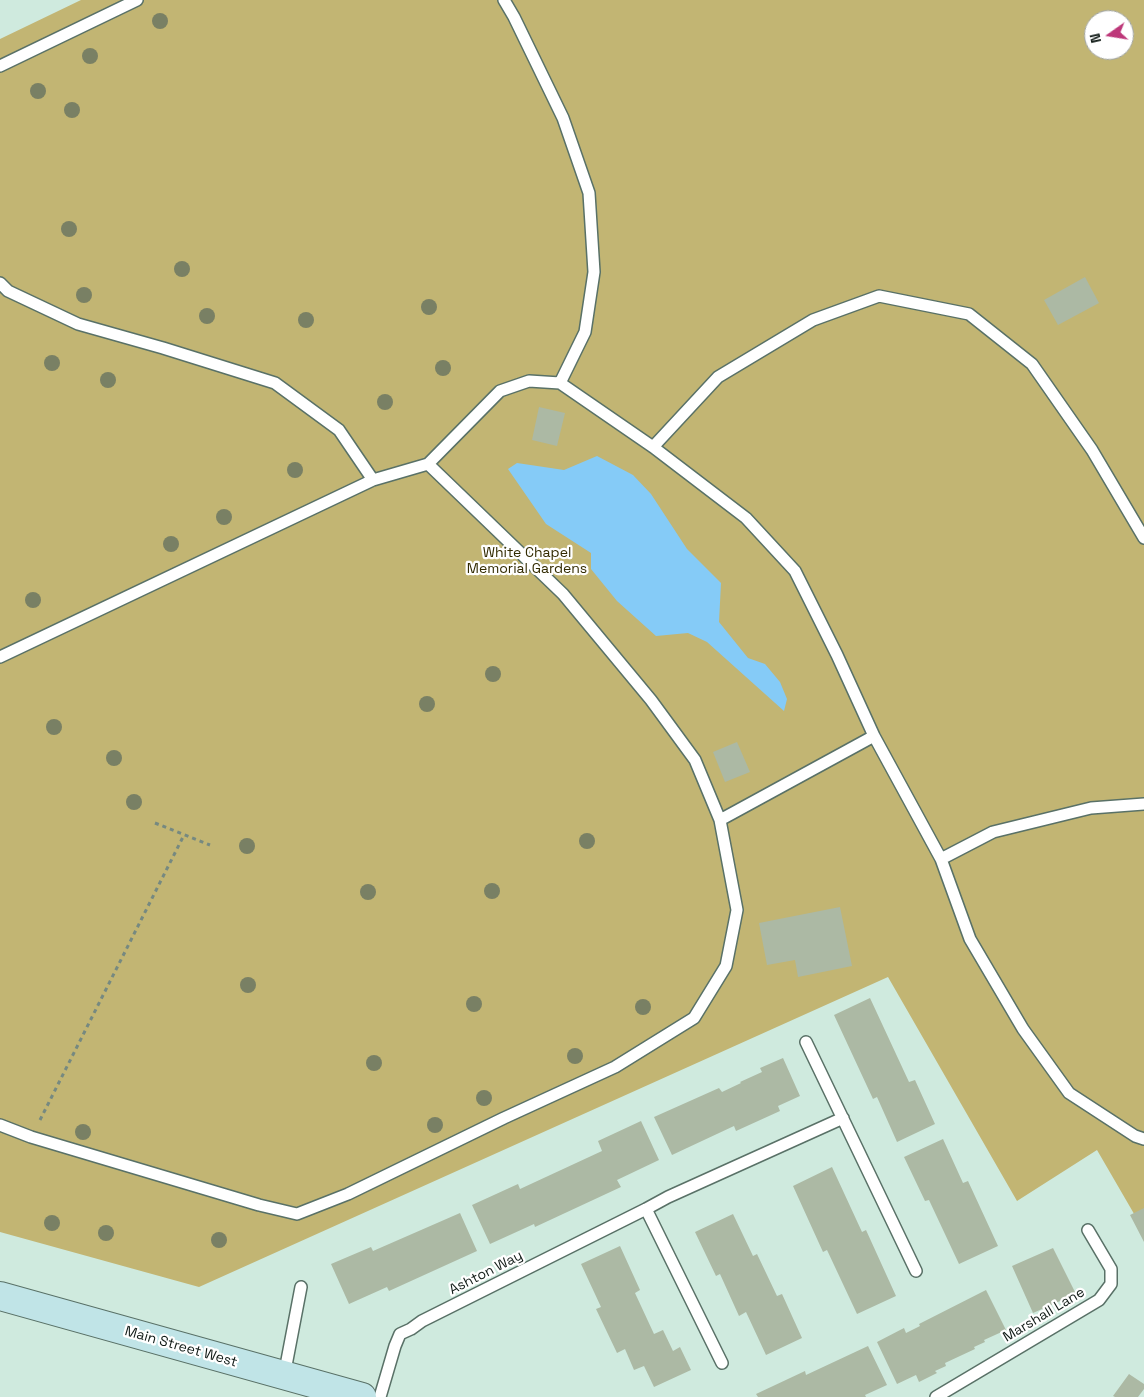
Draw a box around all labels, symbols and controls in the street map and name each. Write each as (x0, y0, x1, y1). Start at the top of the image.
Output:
north arrow (1084, 10, 1134, 60)
text: N (1086, 32, 1105, 45)
park label: White Chapel Memorial Gardens (467, 545, 587, 578)
street label: Ashton Way (446, 1247, 526, 1299)
street label: Marshall Lane (1000, 1284, 1088, 1346)
street label: Main Street West (123, 1323, 239, 1371)

